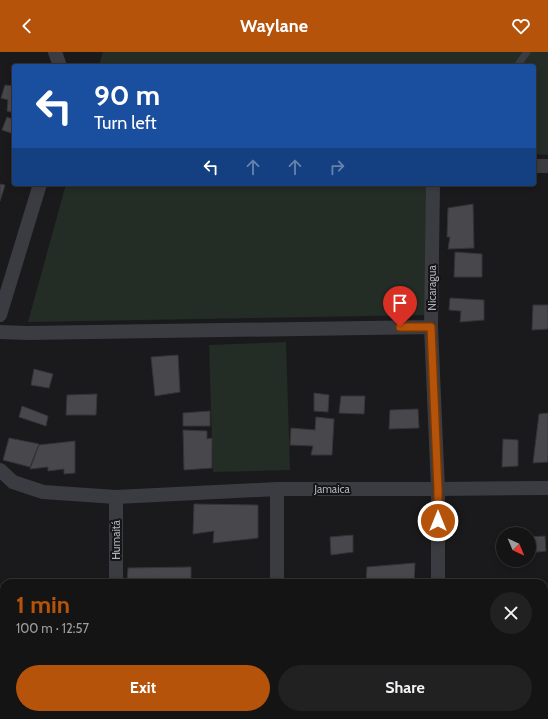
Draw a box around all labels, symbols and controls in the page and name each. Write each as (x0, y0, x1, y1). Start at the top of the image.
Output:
icon: back (16, 15, 38, 37)
text: Waylane (240, 15, 308, 37)
icon: heart (510, 15, 532, 37)
text: 90 m (94, 78, 160, 112)
icon: left (28, 80, 80, 132)
text: Turn left (94, 112, 157, 134)
icon: left (200, 156, 222, 178)
icon: ahead (242, 156, 264, 178)
icon: ahead (284, 156, 306, 178)
icon: right (326, 156, 348, 178)
street label: Nicaragua (425, 265, 439, 311)
pin (383, 286, 417, 327)
icon: arrive (389, 292, 411, 314)
street label: Jamaica (313, 482, 350, 496)
position arrow (417, 500, 459, 542)
street label: Humaitá (109, 519, 123, 560)
north arrow (496, 527, 536, 567)
map controls (496, 527, 536, 567)
text: 1 min (16, 590, 70, 619)
button: close (490, 592, 532, 634)
text: 100 m · 12:57 (16, 620, 89, 636)
button: Exit (16, 665, 270, 711)
button: Share (278, 665, 532, 711)

